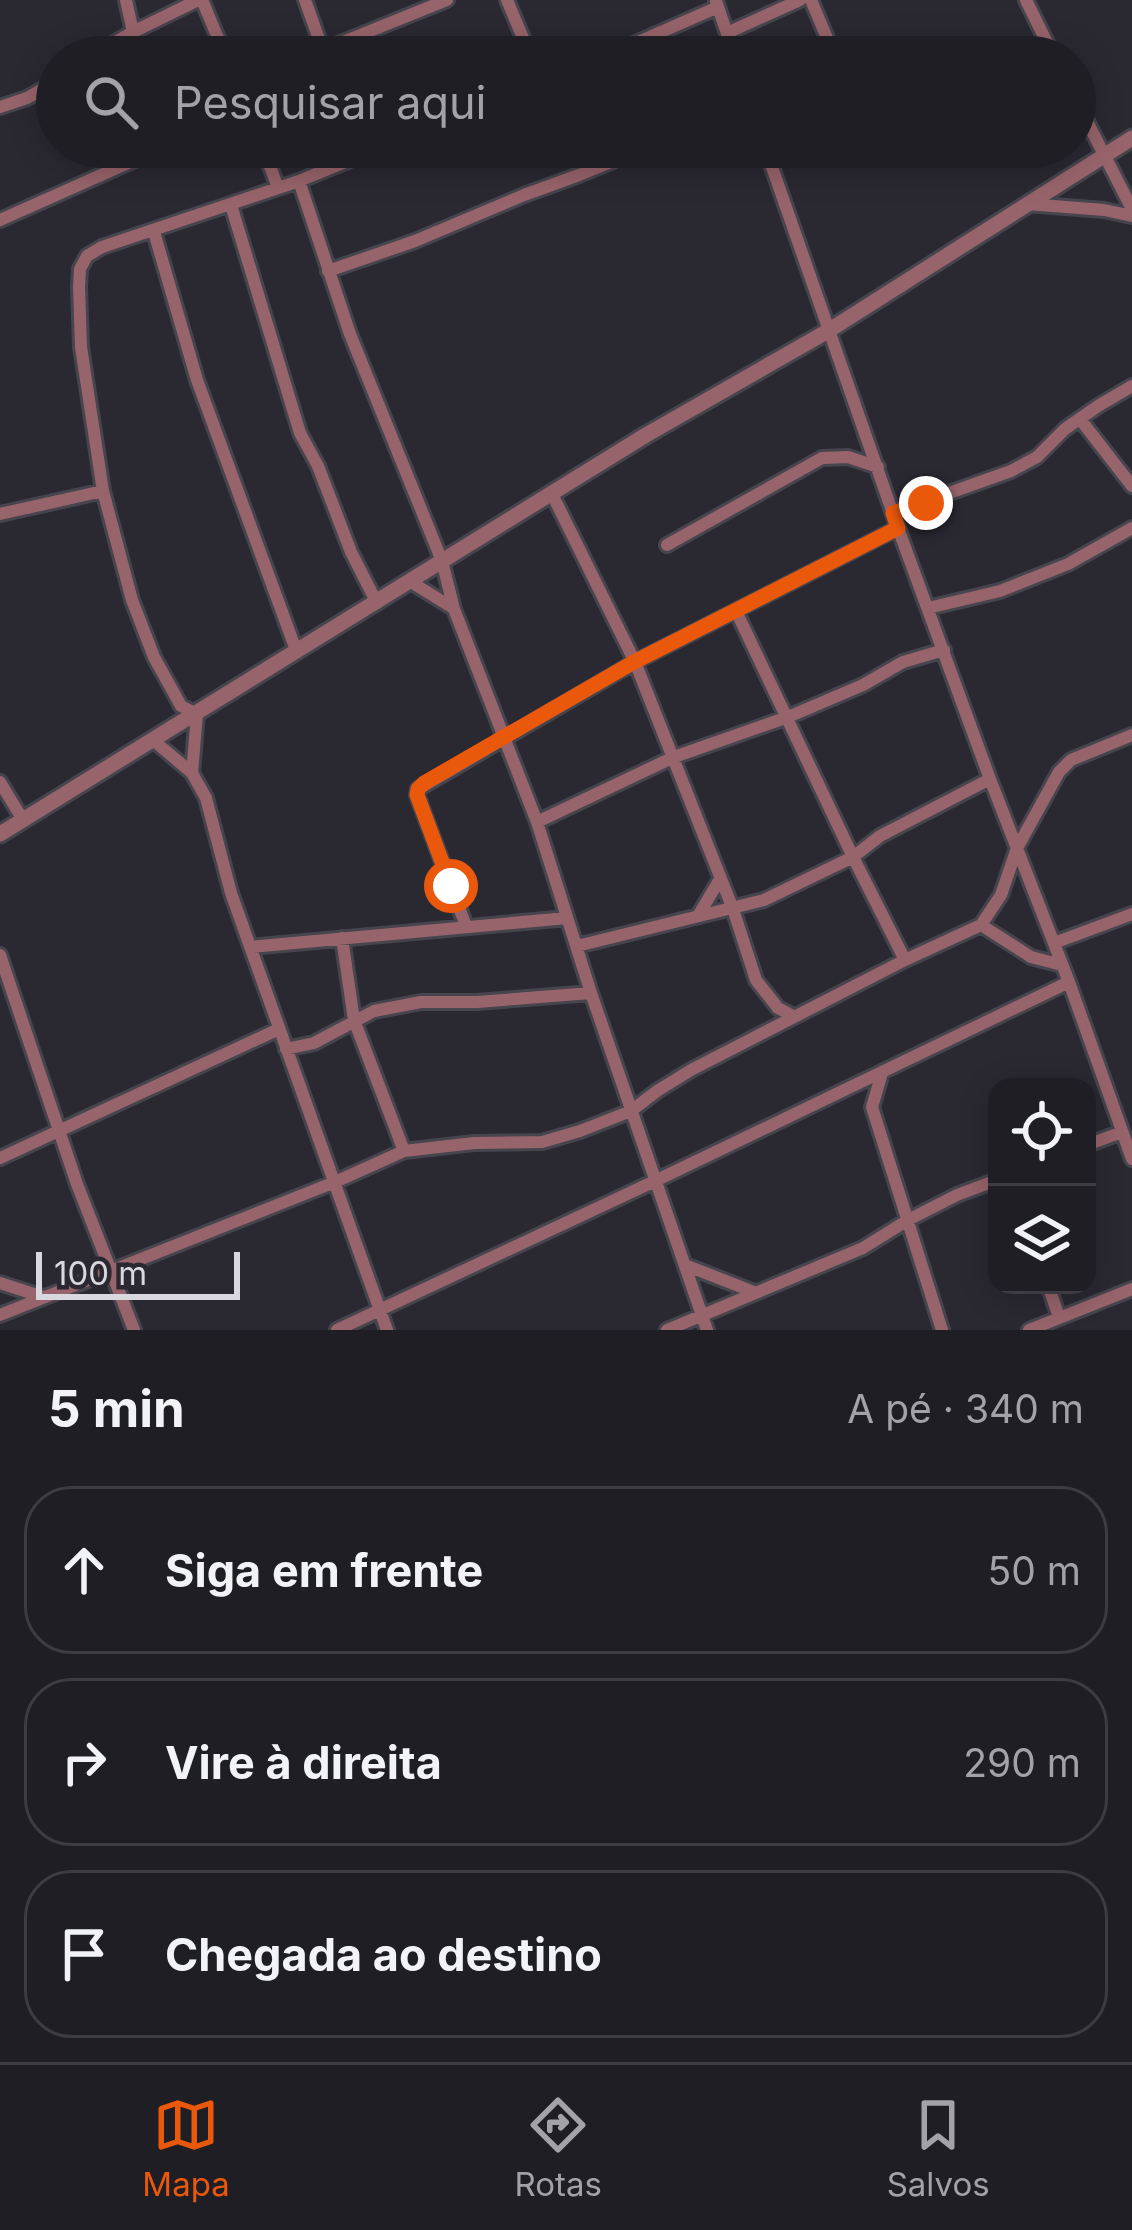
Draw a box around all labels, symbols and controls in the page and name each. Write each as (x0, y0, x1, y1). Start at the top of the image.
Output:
search box (36, 36, 1096, 168)
icon: search (78, 69, 144, 135)
text: Pesquisar aqui (174, 75, 487, 130)
route end (899, 476, 953, 530)
route start (424, 859, 478, 913)
map controls (988, 1078, 1096, 1294)
button: locate (988, 1078, 1096, 1186)
button: layers (988, 1186, 1096, 1294)
scale bar (36, 1246, 240, 1299)
text: 100 m (54, 1253, 147, 1293)
text: 5 min (48, 1378, 185, 1439)
text: A pé · 340 m (847, 1385, 1084, 1432)
icon: ahead (51, 1537, 117, 1603)
text: Siga em frente (165, 1543, 483, 1598)
text: 50 m (988, 1547, 1081, 1594)
icon: right (51, 1729, 117, 1795)
text: Vire à direita (165, 1735, 442, 1790)
text: 290 m (963, 1739, 1081, 1786)
icon: arrive (51, 1921, 117, 1987)
text: Chegada ao destino (165, 1927, 602, 1982)
tab: Mapa (142, 2092, 230, 2204)
tab: Rotas (514, 2092, 602, 2204)
tab: Salvos (887, 2092, 990, 2204)

